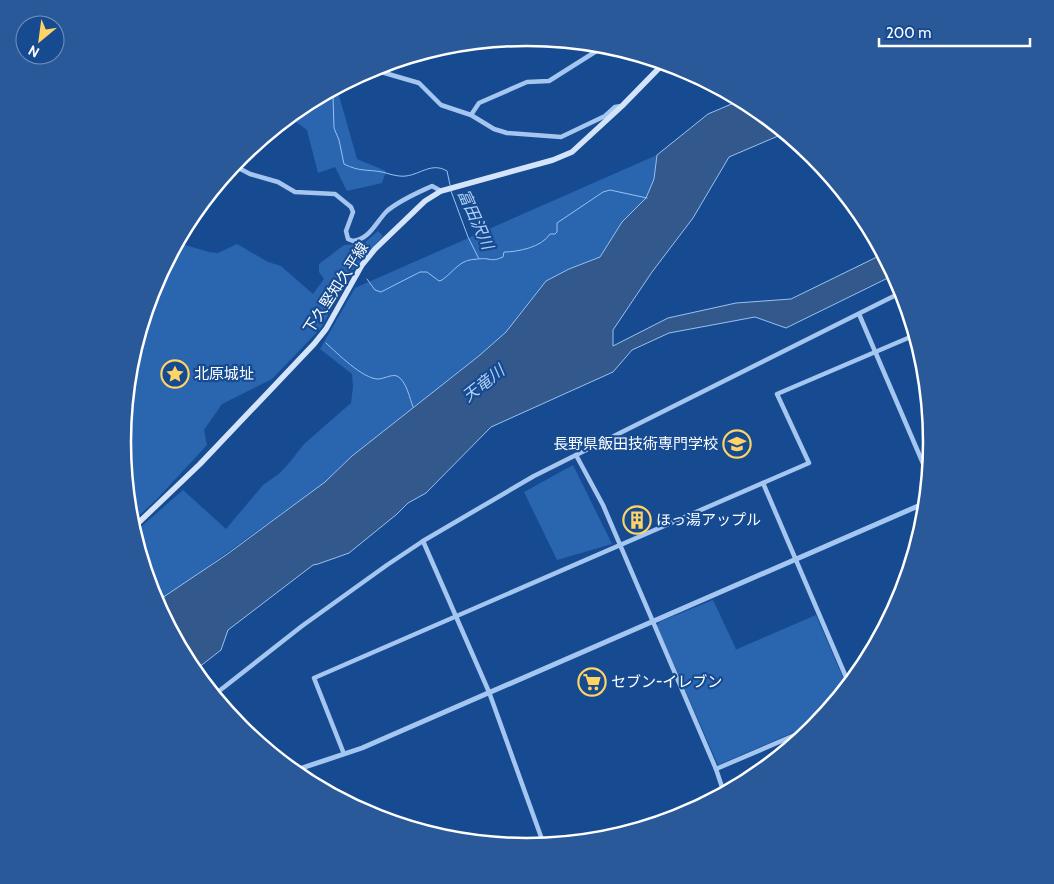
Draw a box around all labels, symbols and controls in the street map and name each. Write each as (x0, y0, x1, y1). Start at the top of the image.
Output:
north arrow (15, 15, 65, 65)
scale bar (879, 15, 1030, 47)
text: 200 m (886, 24, 931, 42)
text: N (25, 41, 42, 62)
water label: 富田沢川 (454, 186, 498, 254)
street label: 下久堅知久平線 (300, 239, 372, 337)
place icon: 北原城址 (160, 359, 190, 389)
water label: 天竜川 (459, 360, 510, 406)
place label: 北原城址 (194, 365, 254, 383)
school or university icon: 長野県飯田技術専門学校 (722, 429, 752, 459)
place label: 長野県飯田技術専門学校 (553, 435, 718, 453)
building icon: ほっ湯アップル (622, 505, 652, 535)
place label: ほっ湯アップル (656, 511, 761, 529)
supermarket icon: セブン-イレブン (577, 667, 607, 697)
place label: セブン-イレブン (611, 673, 722, 691)

